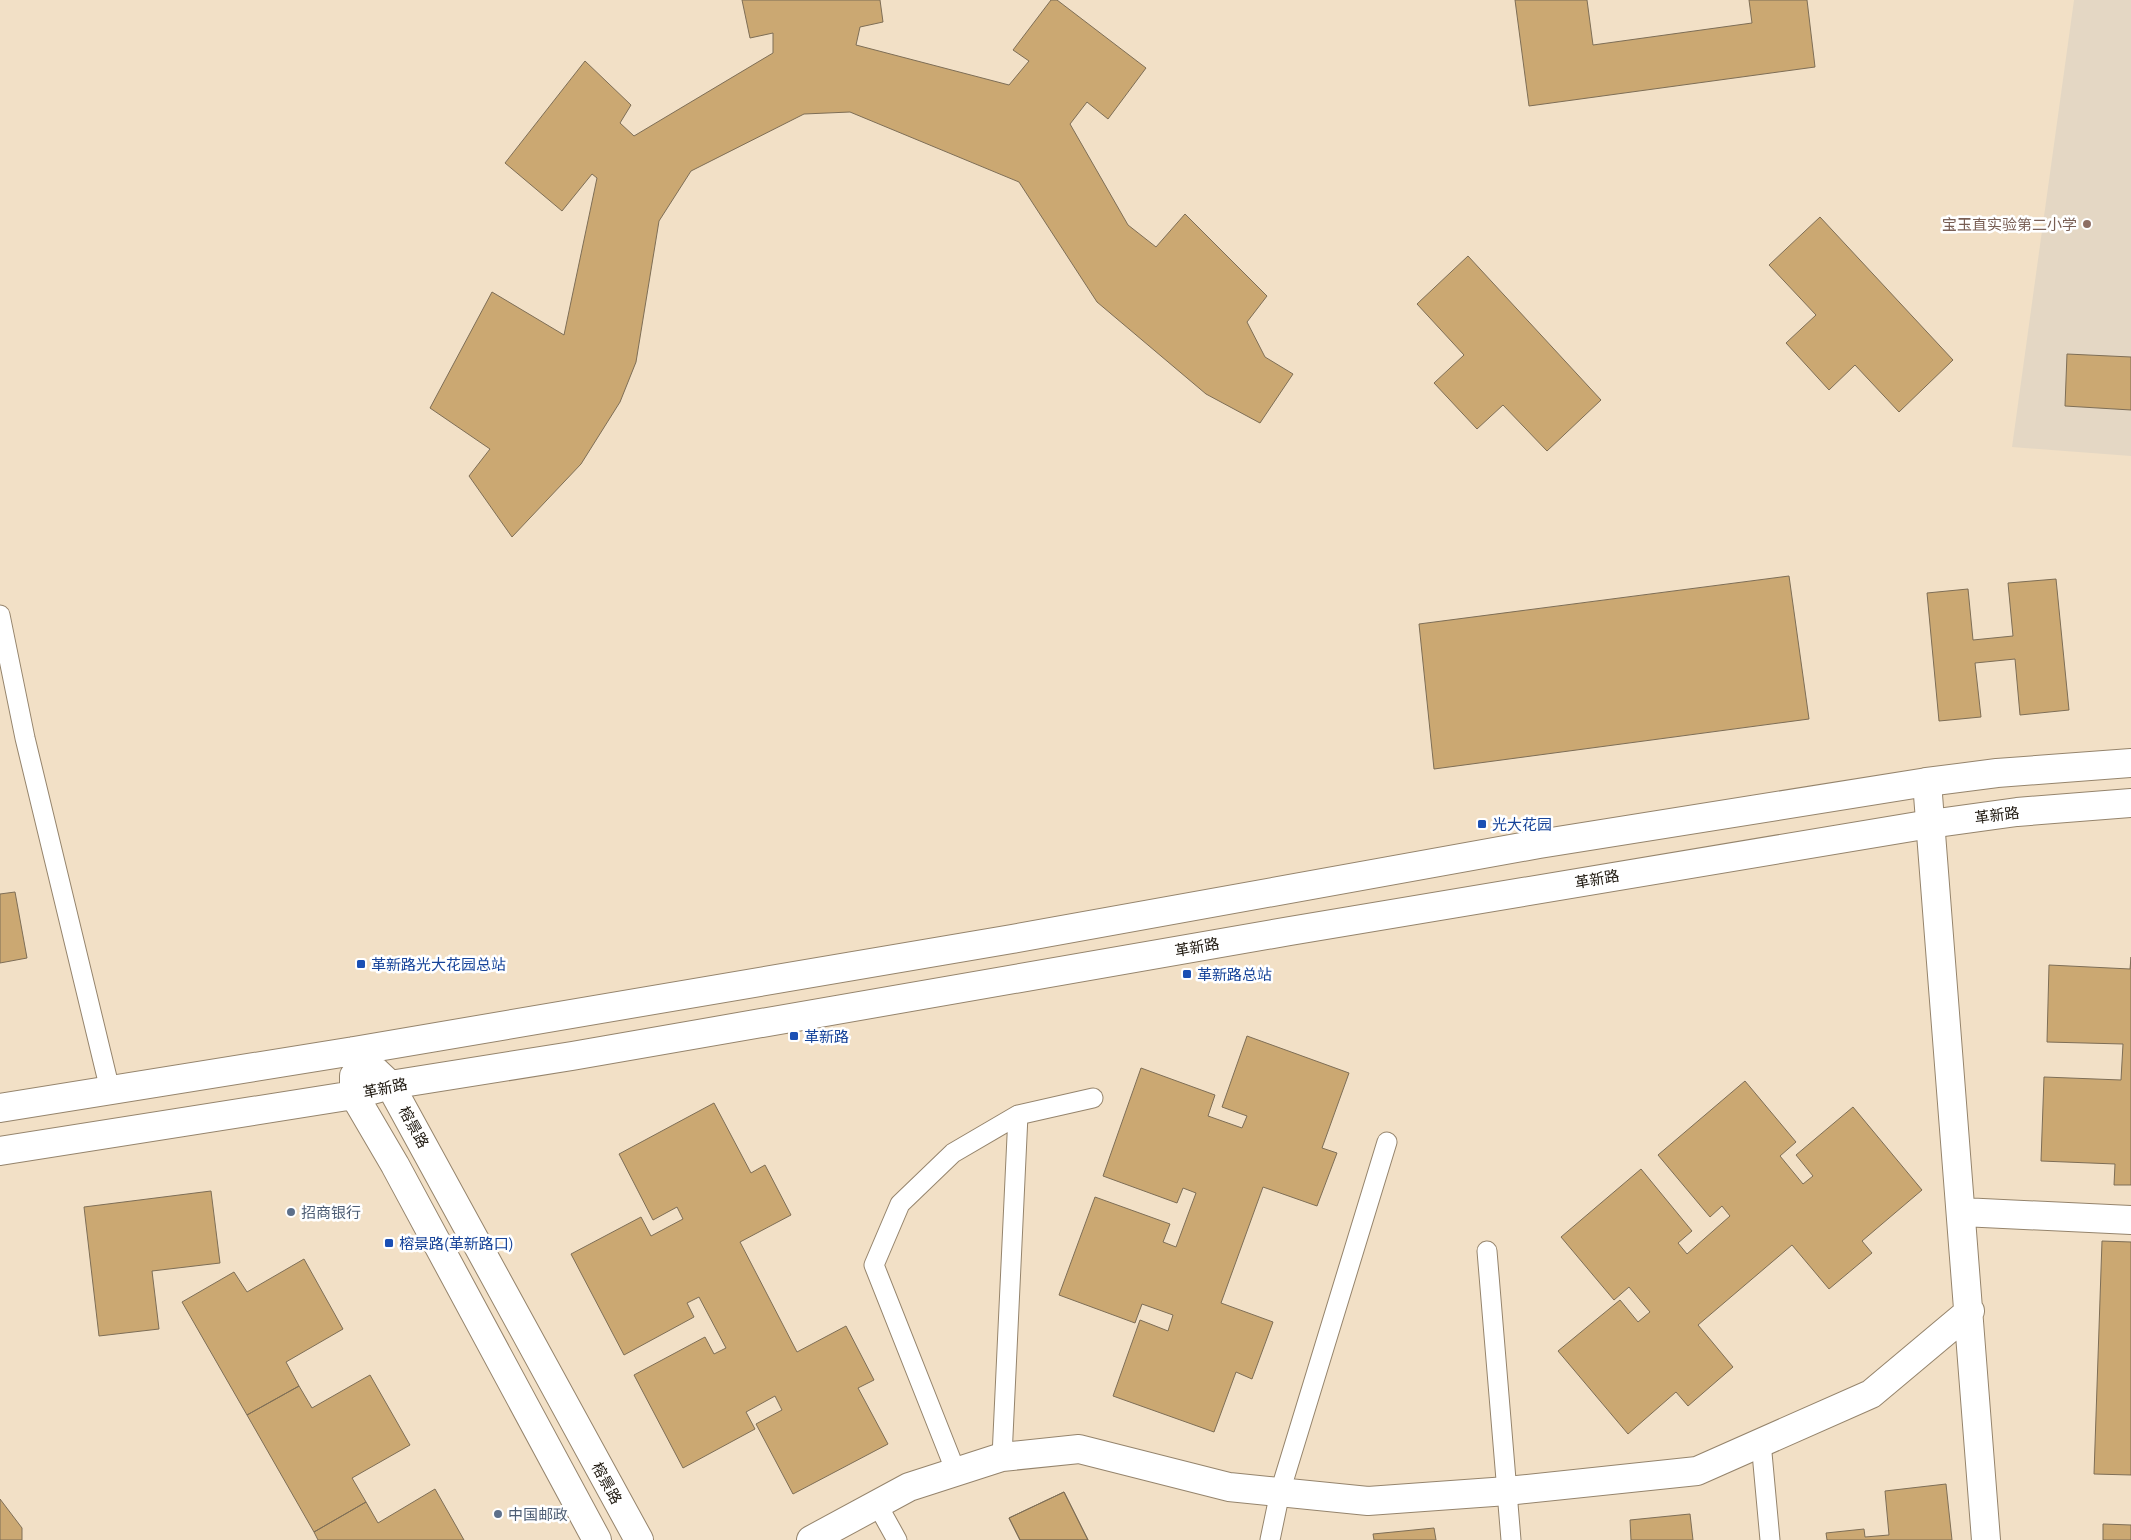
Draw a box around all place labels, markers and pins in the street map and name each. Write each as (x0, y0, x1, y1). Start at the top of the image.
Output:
place label: 宝玉直实验第二小学 (1942, 216, 2077, 233)
marker: 宝玉直实验第二小学 (2081, 218, 2093, 230)
place label: 光大花园 (1492, 816, 1552, 833)
marker: 光大花园 (1476, 818, 1488, 830)
place label: 革新路光大花园总站 (371, 956, 506, 973)
marker: 革新路光大花园总站 (355, 958, 367, 970)
place label: 革新路总站 (1197, 966, 1272, 983)
marker: 革新路总站 (1181, 968, 1193, 980)
place label: 革新路 (804, 1028, 849, 1045)
marker: 革新路 (788, 1030, 800, 1042)
place label: 招商银行 (301, 1204, 361, 1221)
marker: 招商银行 (285, 1206, 297, 1218)
place label: 榕景路(革新路口) (399, 1235, 513, 1252)
marker: 榕景路(革新路口) (383, 1237, 395, 1249)
place label: 中国邮政 (508, 1506, 568, 1523)
marker: 中国邮政 (492, 1508, 504, 1520)

